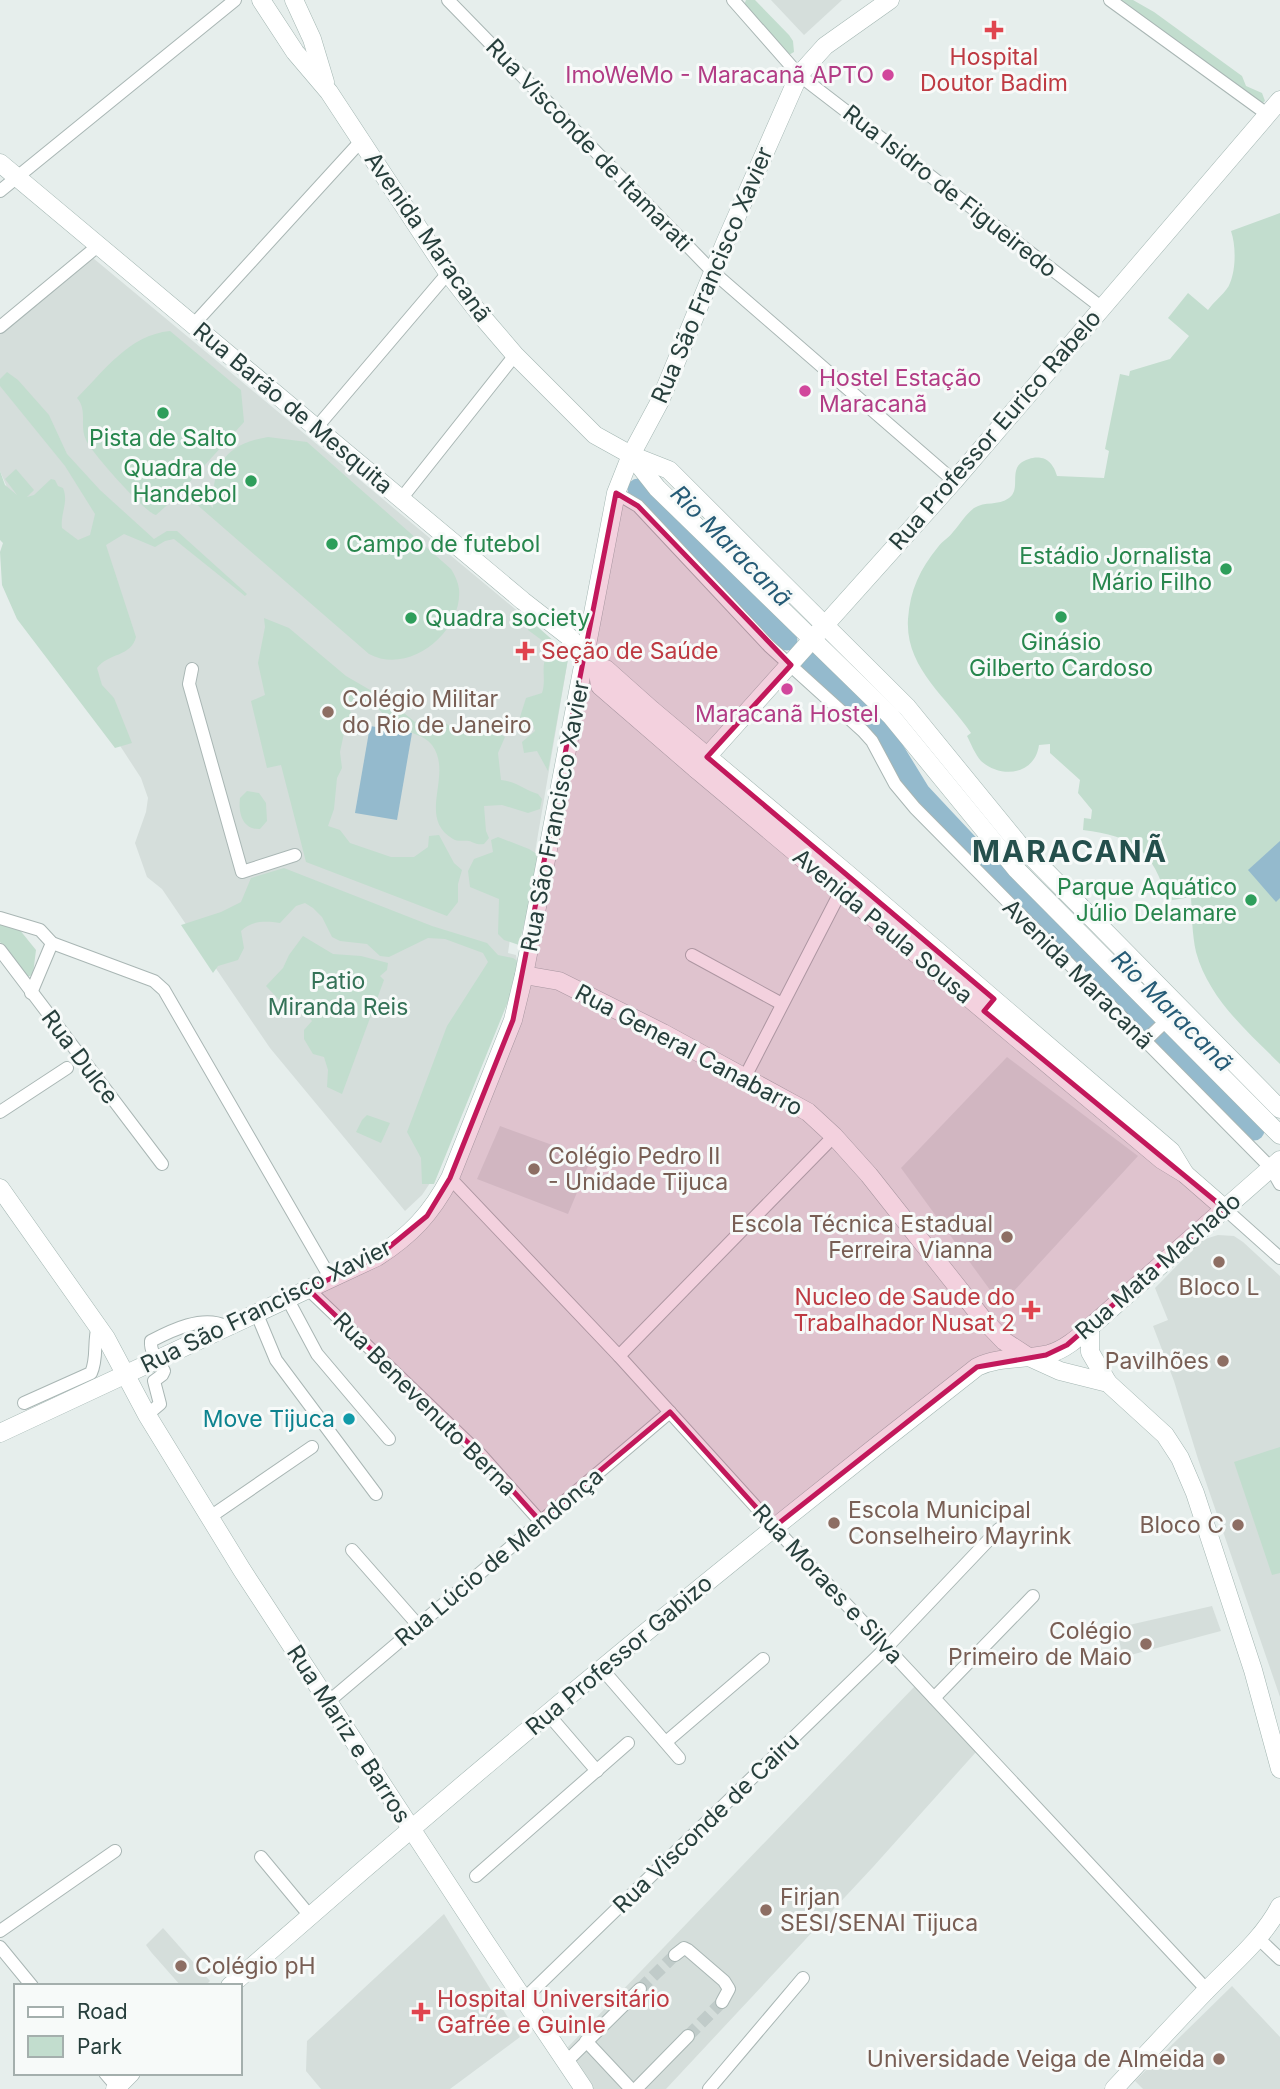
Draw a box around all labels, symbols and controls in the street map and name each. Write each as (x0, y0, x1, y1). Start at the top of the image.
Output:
marker: Hospital Doutor Badim (984, 20, 1004, 40)
street label: Rua Visconde de Itamarati (480, 33, 698, 257)
place label: Hospital Doutor Badim (920, 43, 1068, 97)
place label: ImoWeMo - Maracanã APTO (565, 61, 874, 89)
marker: ImoWeMo - Maracanã APTO (880, 67, 896, 83)
street label: Rua Isidro de Figueiredo (837, 99, 1063, 283)
street label: Rua São Francisco Xavier (645, 142, 779, 407)
street label: Avenida Maracanã (359, 147, 497, 327)
street label: Rua Professor Eurico Rabelo (883, 304, 1107, 556)
street label: Rua Barão de Mesquita (188, 316, 398, 500)
place label: Hostel Estação Maracanã (819, 364, 981, 418)
marker: Hostel Estação Maracanã (797, 383, 813, 399)
marker: Pista de Salto (155, 405, 171, 421)
place label: Pista de Salto (89, 424, 237, 452)
place label: Quadra de Handebol (123, 454, 237, 508)
marker: Quadra de Handebol (243, 473, 259, 489)
water label: Rio Maracanã (665, 479, 798, 612)
place label: Campo de futebol (346, 530, 540, 558)
marker: Campo de futebol (324, 536, 340, 552)
place label: Estádio Jornalista Mário Filho (1019, 542, 1212, 596)
marker: Estádio Jornalista Mário Filho (1218, 561, 1234, 577)
place label: Quadra society (425, 604, 590, 632)
marker: Ginásio Gilberto Cardoso (1053, 609, 1069, 625)
marker: Quadra society (403, 610, 419, 626)
place label: Ginásio Gilberto Cardoso (969, 628, 1153, 682)
place label: Seção de Saúde (541, 637, 718, 665)
marker: Seção de Saúde (515, 641, 535, 661)
street label: Rua São Francisco Xavier (515, 678, 595, 954)
marker: Maracanã Hostel (779, 681, 795, 697)
place label: Colégio Militar do Rio de Janeiro (342, 685, 532, 739)
place label: Maracanã Hostel (695, 700, 879, 728)
marker: Colégio Militar do Rio de Janeiro (320, 704, 336, 720)
district label: MARACANÃ (972, 833, 1168, 869)
street label: Avenida Paula Sousa (787, 843, 979, 1009)
place label: Parque Aquático Júlio Delamare (1057, 873, 1237, 927)
marker: Parque Aquático Júlio Delamare (1243, 892, 1259, 908)
street label: Avenida Maracanã (997, 893, 1159, 1055)
water label: Rio Maracanã (1106, 944, 1239, 1077)
park label: Patio Miranda Reis (268, 967, 408, 1021)
street label: Rua General Canabarro (571, 978, 807, 1122)
street label: Rua Dulce (36, 1005, 124, 1109)
place label: Colégio Pedro II - Unidade Tijuca (548, 1142, 728, 1196)
marker: Colégio Pedro II - Unidade Tijuca (526, 1161, 542, 1177)
street label: Rua Mata Machado (1070, 1187, 1246, 1345)
place label: Escola Técnica Estadual Ferreira Vianna (731, 1210, 993, 1264)
marker: Escola Técnica Estadual Ferreira Vianna (999, 1229, 1015, 1245)
street label: Rua São Francisco Xavier (136, 1233, 396, 1379)
marker: Bloco L (1211, 1254, 1227, 1270)
place label: Bloco L (1179, 1273, 1259, 1301)
place label: Nucleo de Saude do Trabalhador Nusat 2 (794, 1283, 1015, 1337)
marker: Nucleo de Saude do Trabalhador Nusat 2 (1021, 1300, 1041, 1320)
street label: Rua Benevenuto Berna (328, 1307, 522, 1501)
place label: Pavilhões (1105, 1347, 1209, 1375)
marker: Pavilhões (1215, 1353, 1231, 1369)
place label: Move Tijuca (203, 1405, 335, 1433)
marker: Move Tijuca (341, 1411, 357, 1427)
street label: Rua Lúcio de Mendonça (389, 1462, 609, 1652)
place label: Escola Municipal Conselheiro Mayrink (848, 1496, 1072, 1550)
street label: Rua Moraes e Silva (747, 1499, 909, 1669)
place label: Bloco C (1139, 1511, 1224, 1539)
marker: Escola Municipal Conselheiro Mayrink (826, 1515, 842, 1531)
marker: Bloco C (1230, 1517, 1246, 1533)
street label: Rua Professor Gabizo (520, 1569, 718, 1741)
place label: Colégio Primeiro de Maio (948, 1617, 1132, 1671)
marker: Colégio Primeiro de Maio (1138, 1636, 1154, 1652)
street label: Rua Mariz e Barros (281, 1640, 417, 1828)
street label: Rua Visconde de Cairu (607, 1727, 805, 1919)
place label: Firjan SESI/SENAI Tijuca (780, 1883, 978, 1937)
marker: Firjan SESI/SENAI Tijuca (758, 1902, 774, 1918)
place label: Colégio pH (195, 1952, 316, 1980)
marker: Colégio pH (173, 1958, 189, 1974)
legend (14, 1984, 242, 2075)
place label: Hospital Universitário Gafrée e Guinle (437, 1985, 670, 2039)
text: Road (77, 1999, 128, 2024)
marker: Hospital Universitário Gafrée e Guinle (411, 2002, 431, 2022)
text: Park (77, 2034, 122, 2059)
place label: Universidade Veiga de Almeida (867, 2045, 1205, 2073)
marker: Universidade Veiga de Almeida (1211, 2051, 1227, 2067)

